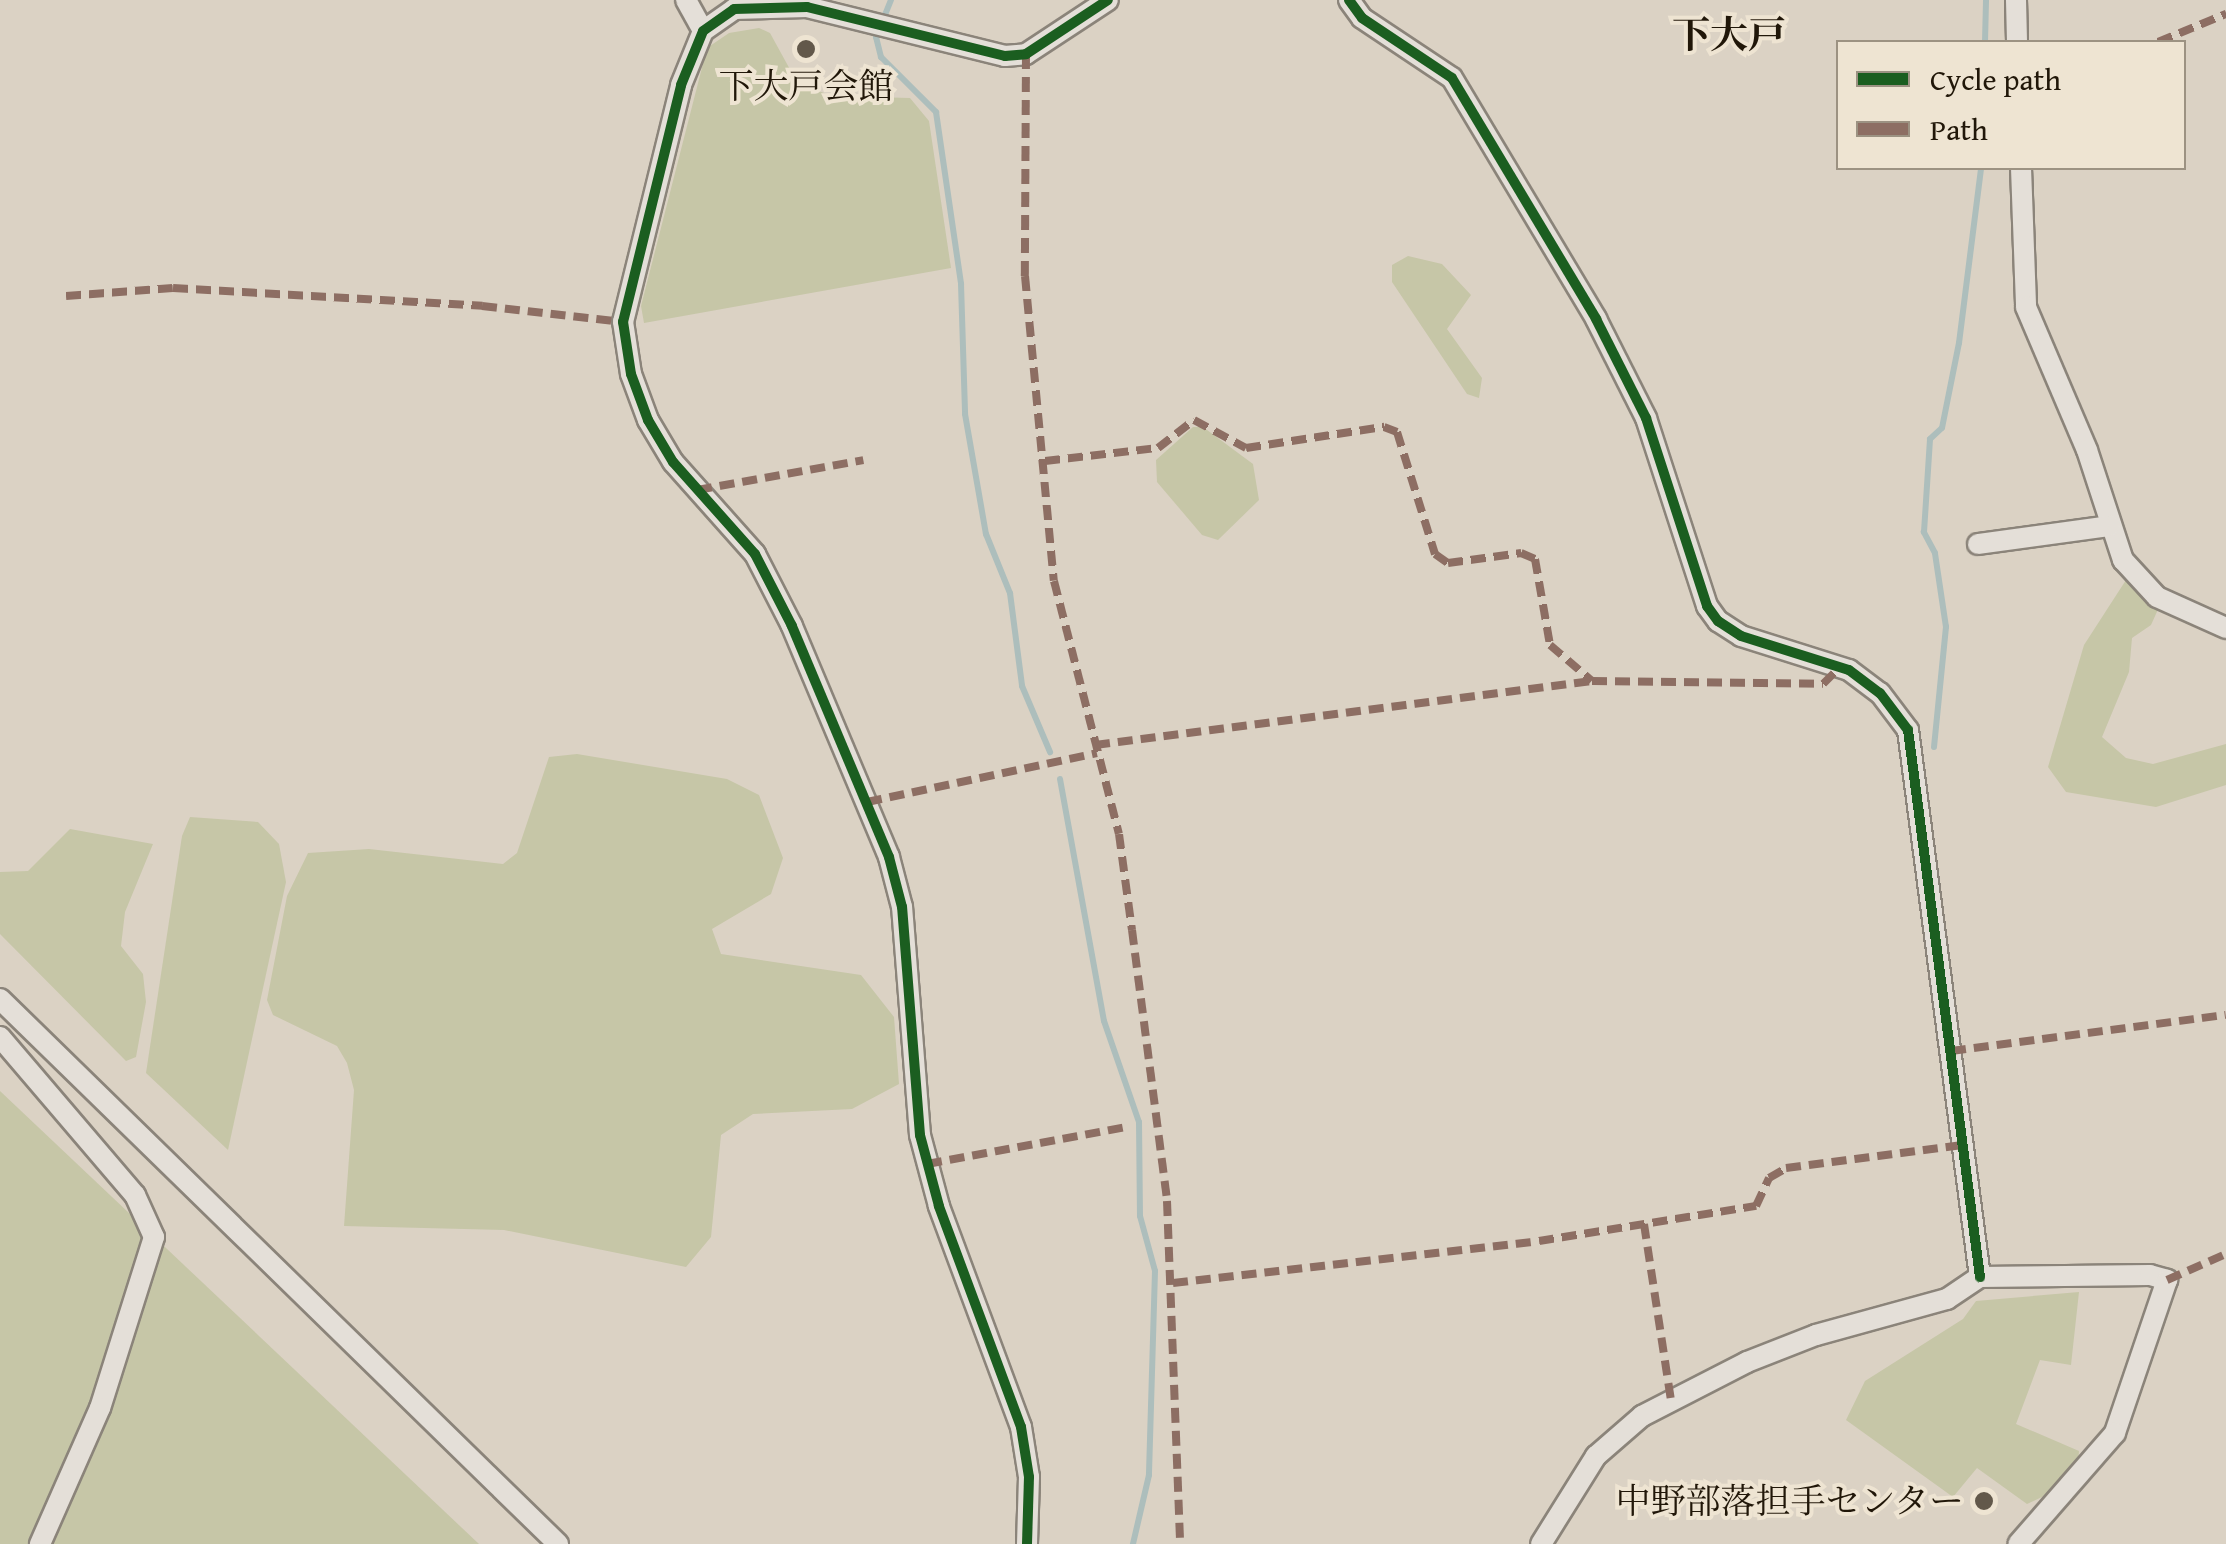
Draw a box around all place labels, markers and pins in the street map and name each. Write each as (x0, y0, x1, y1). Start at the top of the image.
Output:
marker: 下大戸会館 (795, 38, 817, 60)
place label: 下大戸会館 (719, 65, 893, 107)
place label: 中野部落担手センター (1614, 1480, 1964, 1522)
marker: 中野部落担手センター (1973, 1490, 1995, 1512)

